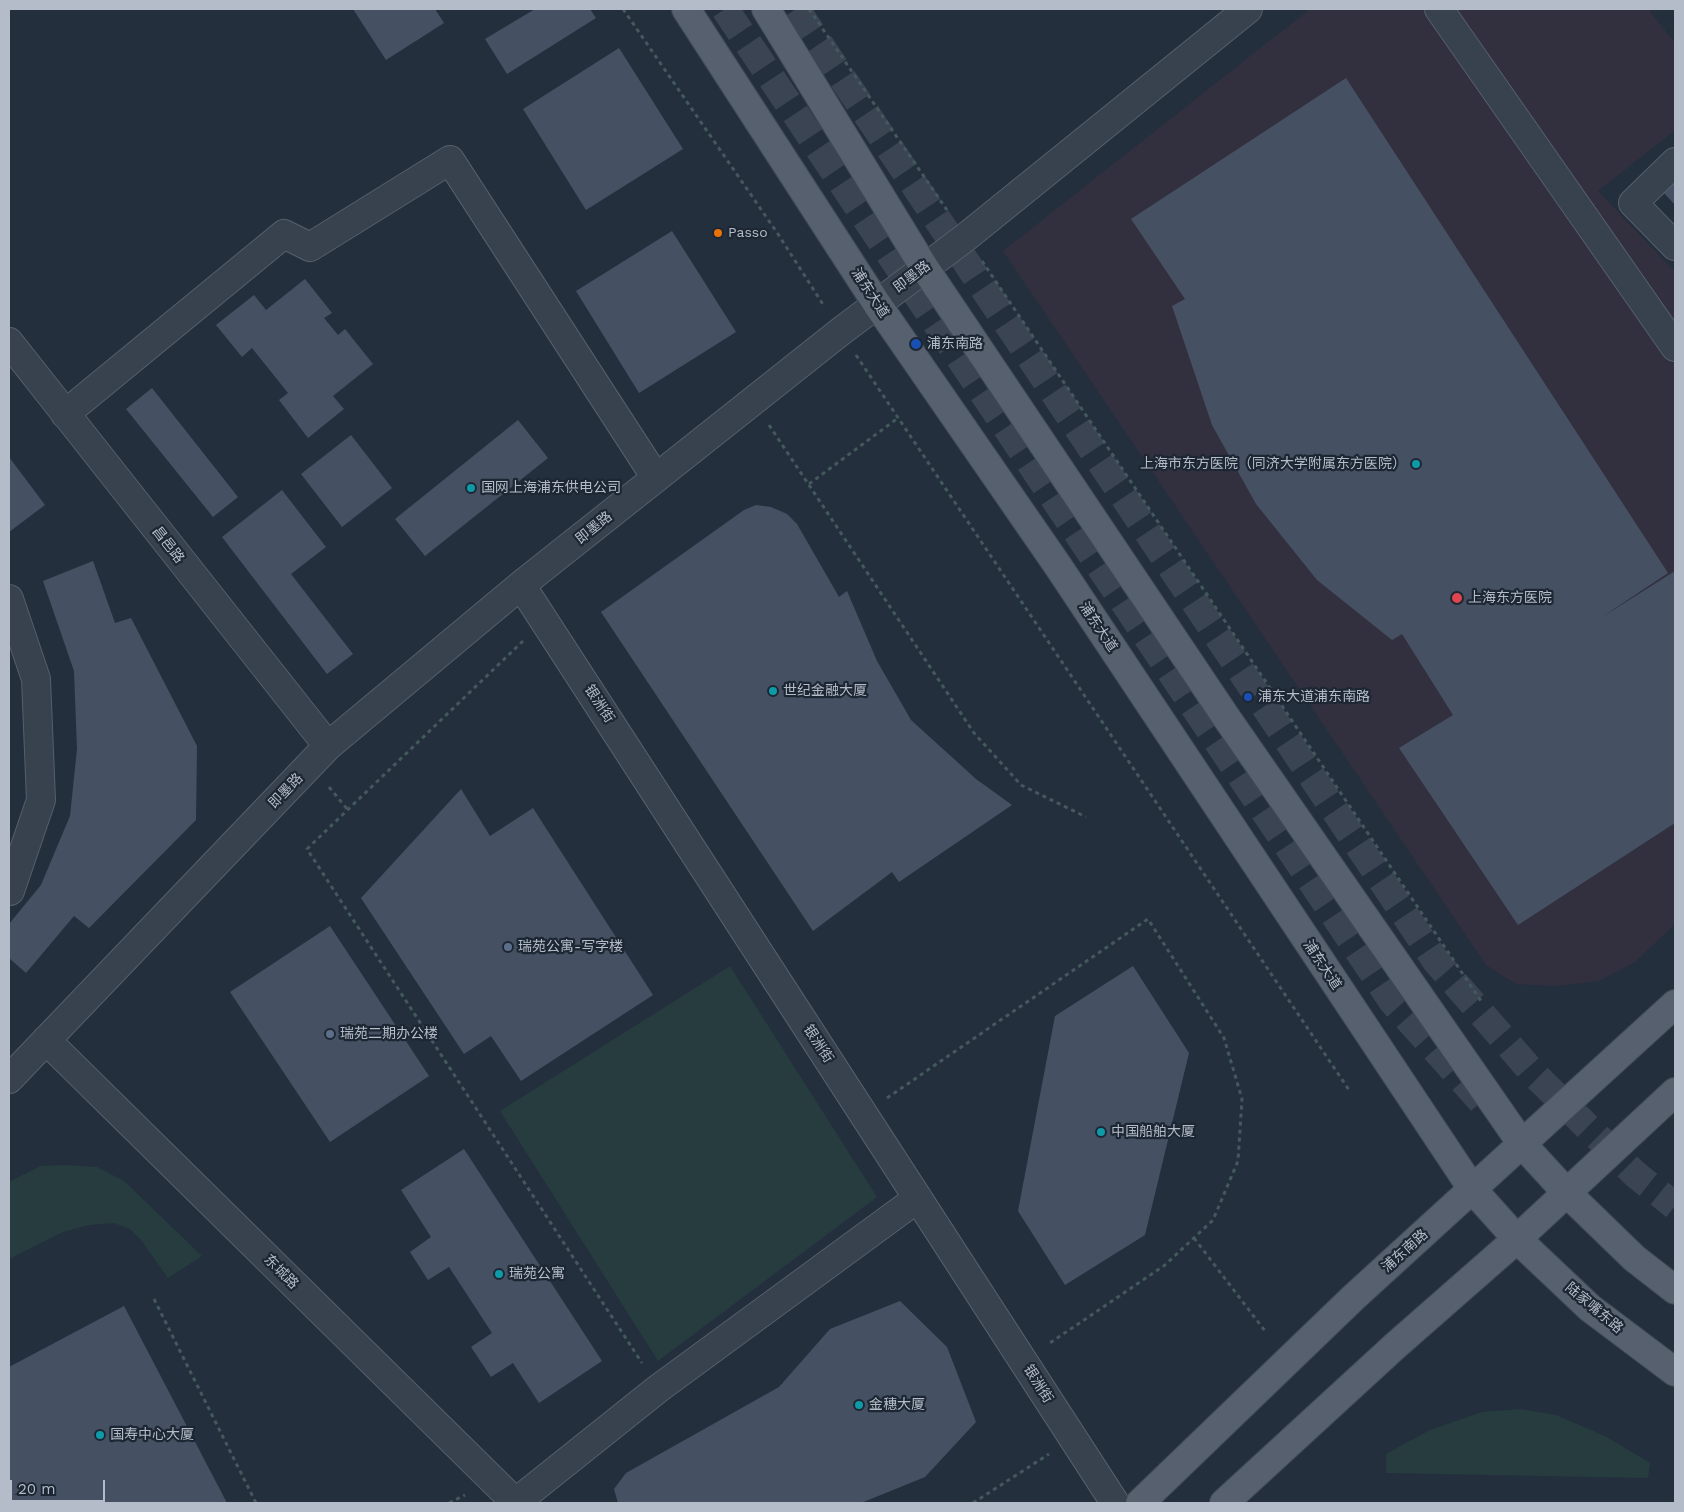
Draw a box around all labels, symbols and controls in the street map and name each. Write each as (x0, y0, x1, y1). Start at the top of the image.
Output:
place label: Passo (728, 225, 768, 241)
marker: Passo (712, 227, 724, 239)
street label: 即墨路 (890, 258, 934, 296)
street label: 浦东大道 (848, 265, 892, 321)
place label: 浦东南路 (927, 336, 983, 352)
marker: 浦东南路 (909, 337, 923, 351)
place label: 上海市东方医院（同济大学附属东方医院） (1140, 456, 1406, 472)
marker: 上海市东方医院（同济大学附属东方医院） (1410, 458, 1422, 470)
place label: 国网上海浦东供电公司 (481, 480, 621, 496)
marker: 国网上海浦东供电公司 (465, 482, 477, 494)
street label: 即墨路 (572, 508, 616, 548)
street label: 昌邑路 (148, 523, 188, 567)
place label: 上海东方医院 (1468, 590, 1552, 606)
marker: 上海东方医院 (1450, 591, 1464, 605)
street label: 浦东大道 (1075, 599, 1121, 655)
street label: 银洲街 (581, 682, 617, 726)
place label: 世纪金融大厦 (783, 683, 867, 699)
marker: 世纪金融大厦 (767, 685, 779, 697)
place label: 浦东大道浦东南路 (1258, 689, 1370, 705)
marker: 浦东大道浦东南路 (1242, 691, 1254, 703)
street label: 即墨路 (265, 770, 307, 812)
street label: 浦东大道 (1299, 937, 1345, 993)
place label: 瑞苑公寓-写字楼 (518, 939, 623, 955)
marker: 瑞苑公寓-写字楼 (502, 941, 514, 953)
street label: 银洲街 (800, 1022, 836, 1066)
place label: 瑞苑二期办公楼 (340, 1026, 438, 1042)
marker: 瑞苑二期办公楼 (324, 1028, 336, 1040)
place label: 中国船舶大厦 (1111, 1124, 1195, 1140)
marker: 中国船舶大厦 (1095, 1126, 1107, 1138)
street label: 浦东南路 (1379, 1226, 1431, 1276)
street label: 东城路 (260, 1251, 302, 1293)
place label: 瑞苑公寓 (509, 1266, 565, 1282)
marker: 瑞苑公寓 (493, 1268, 505, 1280)
street label: 陆家嘴东路 (1562, 1279, 1626, 1337)
street label: 银洲街 (1020, 1362, 1056, 1406)
place label: 金穗大厦 (869, 1397, 925, 1413)
marker: 金穗大厦 (853, 1399, 865, 1411)
place label: 国寿中心大厦 (110, 1427, 194, 1443)
marker: 国寿中心大厦 (94, 1429, 106, 1441)
scale bar (12, 1470, 108, 1502)
text: 20 m (18, 1480, 56, 1498)

